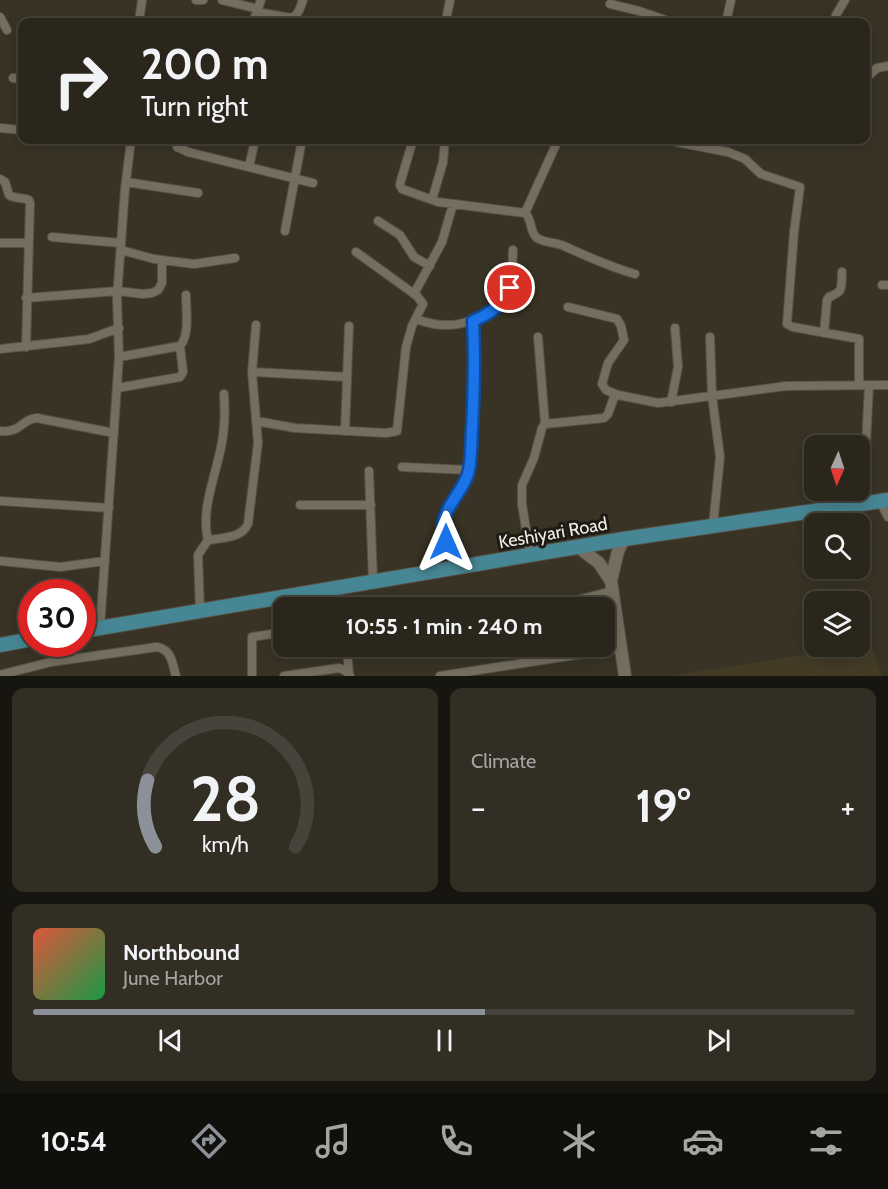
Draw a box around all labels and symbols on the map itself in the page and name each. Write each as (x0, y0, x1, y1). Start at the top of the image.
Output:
pin (484, 262, 535, 313)
north arrow (804, 435, 870, 501)
position arrow (414, 510, 478, 574)
street label: Keshiyari Road (497, 513, 609, 553)
speed limit sign: 30 (18, 579, 96, 657)

